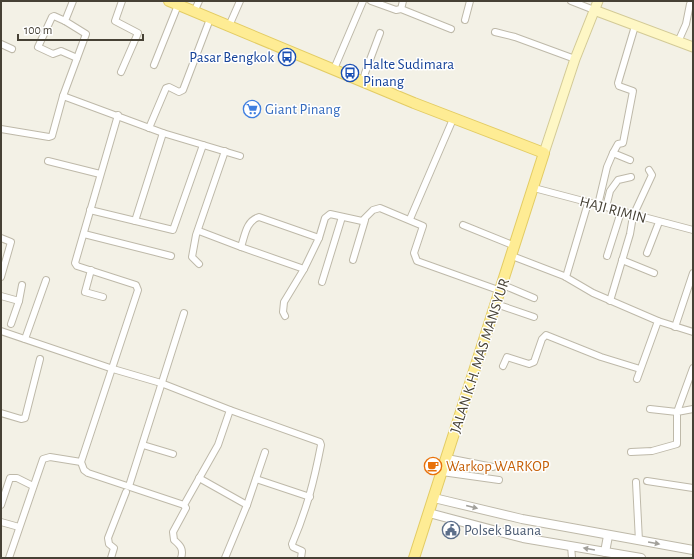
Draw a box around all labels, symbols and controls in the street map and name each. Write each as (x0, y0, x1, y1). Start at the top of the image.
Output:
scale bar (18, 16, 143, 42)
text: 100 m (24, 24, 52, 36)
bus stop icon: Pasar Bengkok (277, 47, 297, 67)
place label: Pasar Bengkok (189, 50, 274, 65)
place label: Halte Sudimara Pinang (363, 57, 454, 89)
bus stop icon: Halte Sudimara Pinang (340, 63, 360, 83)
supermarket icon: Giant Pinang (242, 99, 262, 119)
place label: Giant Pinang (265, 102, 341, 117)
street label: HAJI RIMIN (578, 194, 648, 226)
street label: JALAN K.H. MAS MANSYUR (448, 277, 512, 435)
cafe icon: Warkop WARKOP (423, 456, 443, 476)
place label: Warkop WARKOP (446, 459, 550, 474)
one-way arrow (466, 504, 478, 510)
public building icon: Polsek Buana (441, 520, 461, 540)
place label: Polsek Buana (464, 523, 541, 538)
one-way arrow (648, 541, 660, 547)
one-way arrow (582, 546, 595, 552)

